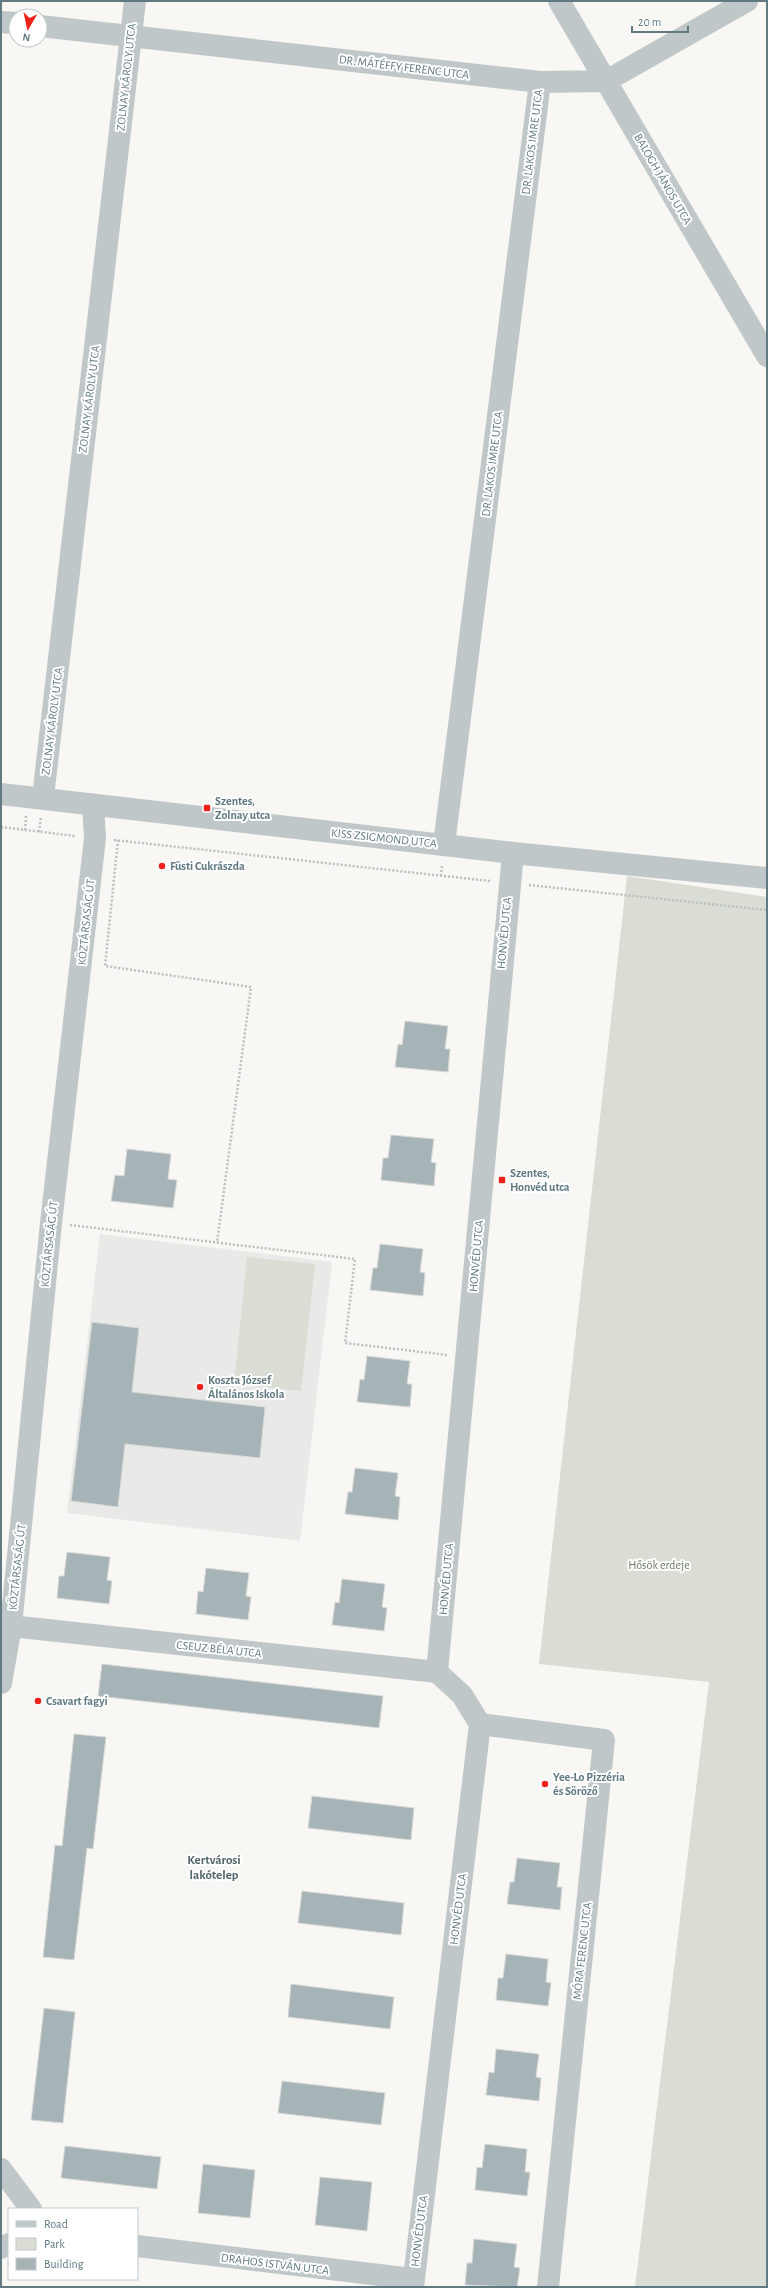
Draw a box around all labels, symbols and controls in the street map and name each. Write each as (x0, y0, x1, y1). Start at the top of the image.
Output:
north arrow (8, 8, 48, 48)
scale bar (632, 8, 688, 34)
text: 20 m (638, 16, 661, 28)
street label: ZOLNAY KÁROLY UTCA (113, 22, 138, 131)
text: N (22, 31, 31, 43)
street label: DR. MÁTÉFFY FERENC UTCA (338, 52, 470, 81)
street label: DR. LAKOS IMRE UTCA (520, 89, 544, 195)
street label: BALOGH JÁNOS UTCA (632, 131, 695, 227)
street label: ZOLNAY KÁROLY UTCA (75, 344, 102, 453)
street label: DR. LAKOS IMRE UTCA (480, 411, 504, 517)
street label: ZOLNAY KÁROLY UTCA (38, 666, 65, 775)
place label: Szentes, Zolnay utca (215, 795, 270, 822)
marker: Szentes, Zolnay utca (202, 803, 212, 813)
street label: KISS ZSIGMOND UTCA (330, 826, 438, 850)
place label: Füsti Cukrászda (170, 860, 245, 872)
marker: Füsti Cukrászda (157, 861, 167, 871)
street label: KÖZTÁRSASÁG ÚT (75, 878, 97, 966)
street label: HONVÉD UTCA (494, 896, 513, 969)
place label: Szentes, Honvéd utca (510, 1167, 570, 1193)
marker: Szentes, Honvéd utca (497, 1175, 507, 1185)
street label: KÖZTÁRSASÁG ÚT (38, 1200, 60, 1288)
street label: HONVÉD UTCA (466, 1219, 485, 1292)
place label: Koszta József Általános Iskola (208, 1374, 285, 1400)
marker: Koszta József Általános Iskola (195, 1382, 205, 1392)
street label: KÖZTÁRSASÁG ÚT (6, 1523, 28, 1611)
street label: HONVÉD UTCA (436, 1542, 455, 1615)
park label: Hősök erdeje (628, 1559, 690, 1572)
street label: CSEUZ BÉLA UTCA (176, 1638, 262, 1659)
place label: Csavart fagyi (46, 1695, 108, 1708)
marker: Csavart fagyi (33, 1696, 43, 1706)
place label: Yee-Lo Pizzéria és Söröző (553, 1771, 625, 1797)
marker: Yee-Lo Pizzéria és Söröző (540, 1779, 550, 1789)
district label: Kertvárosi lakótelep (187, 1854, 241, 1882)
street label: HONVÉD UTCA (447, 1872, 468, 1945)
street label: MÓRA FERENC UTCA (570, 1901, 593, 2001)
street label: HONVÉD UTCA (408, 2194, 429, 2267)
legend (8, 2208, 138, 2280)
text: Road (44, 2218, 68, 2230)
text: Park (44, 2238, 65, 2250)
street label: DRAHOS ISTVÁN UTCA (220, 2250, 330, 2277)
text: Building (44, 2258, 84, 2270)

